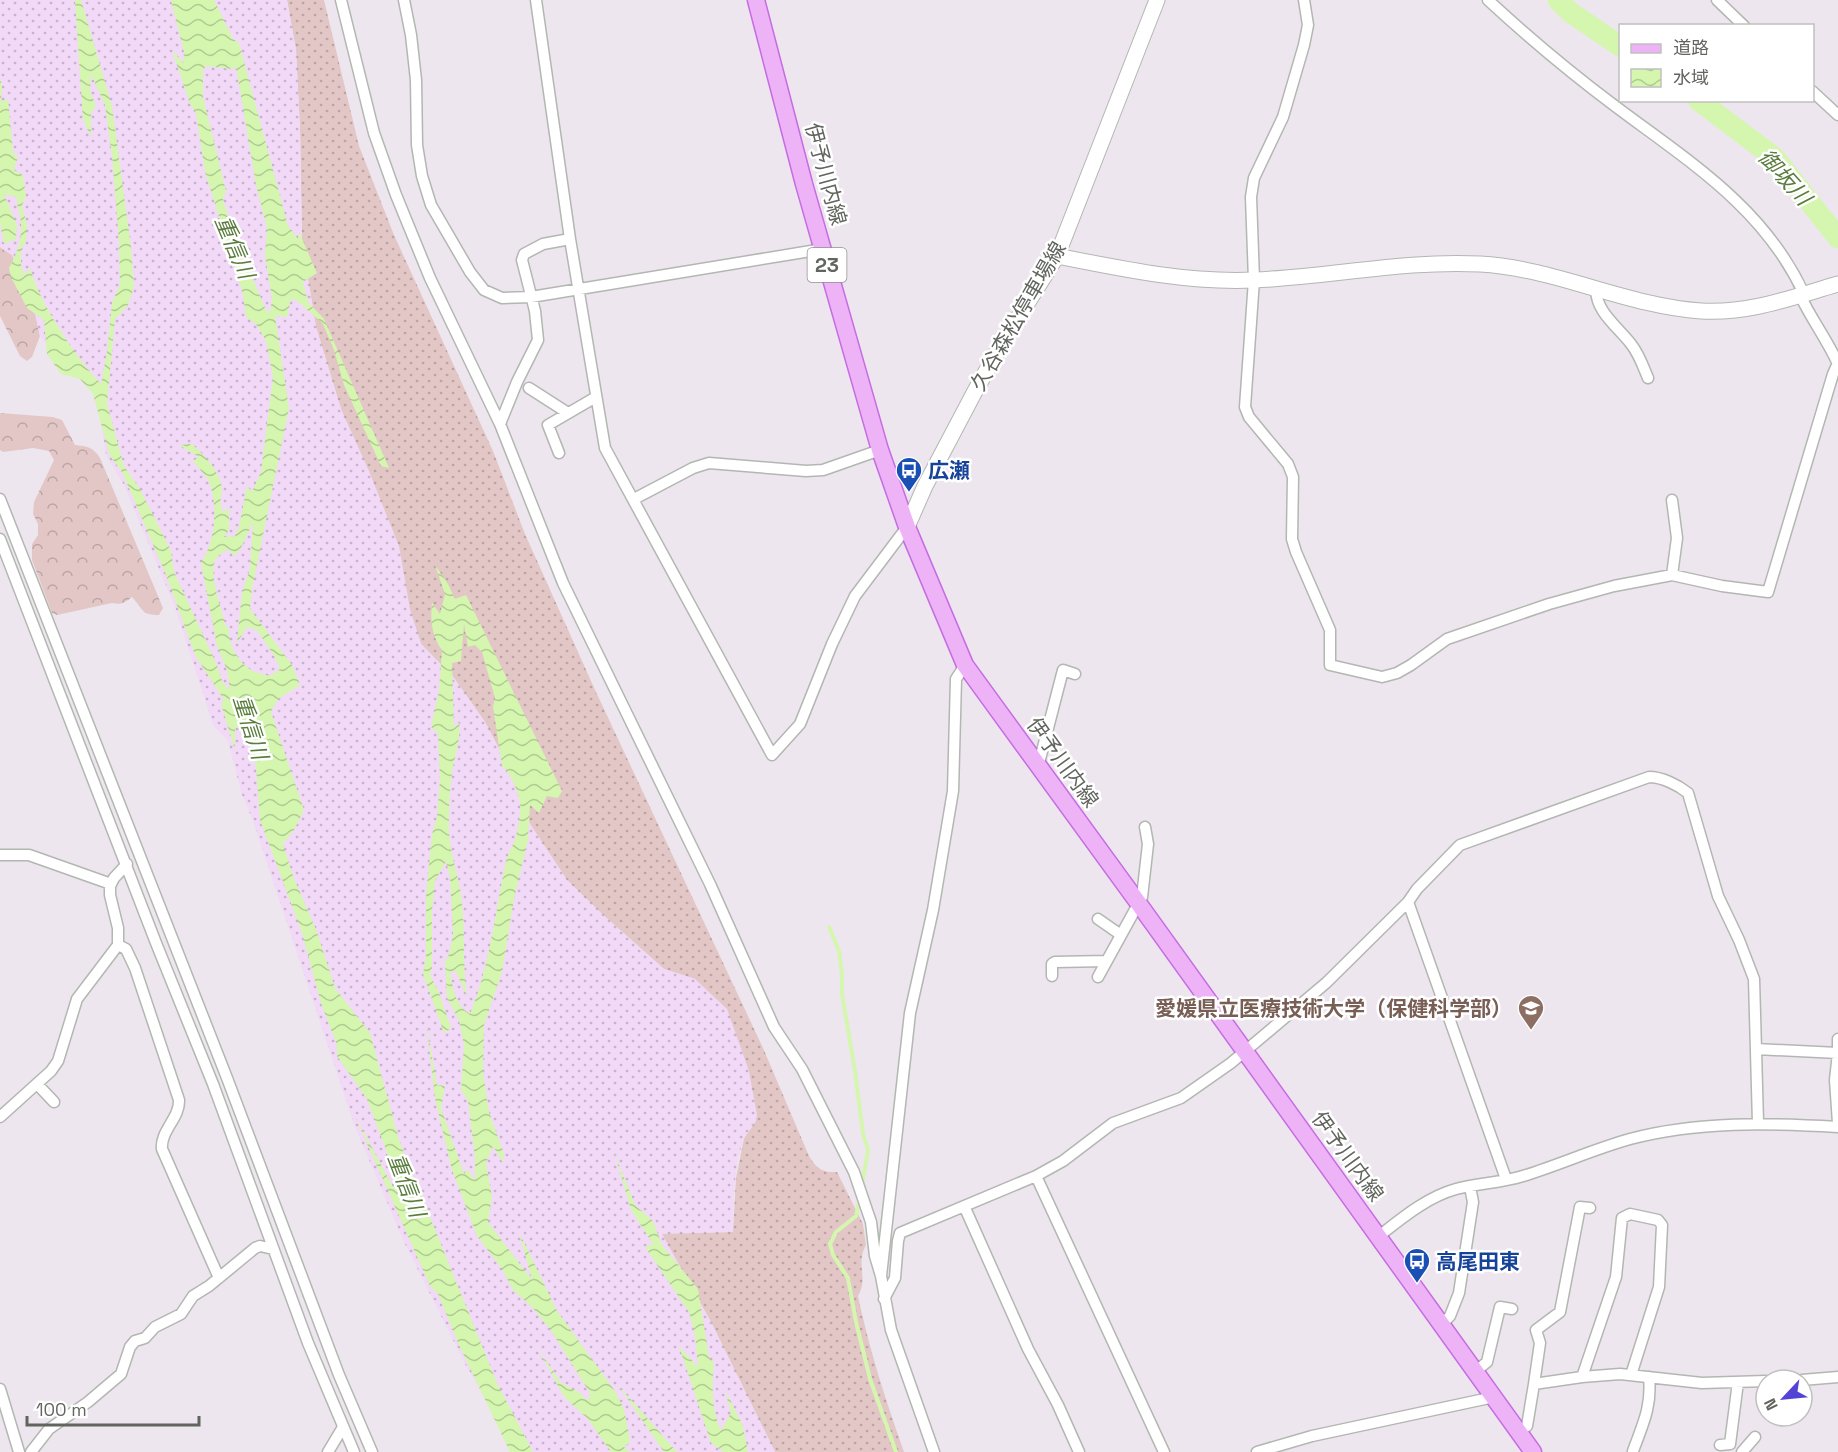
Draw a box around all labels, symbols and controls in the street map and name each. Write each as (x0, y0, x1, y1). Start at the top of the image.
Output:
legend (1619, 24, 1814, 102)
text: 道路 (1673, 36, 1709, 59)
text: 水域 (1673, 66, 1709, 89)
street label: 伊予川内線 (799, 120, 853, 228)
water label: 御坂川 (1753, 143, 1819, 212)
water label: 重信川 (209, 211, 262, 285)
street label: 久谷森松停車場線 (964, 237, 1072, 395)
road number: 23 (808, 248, 846, 282)
bus stop icon: 広瀬 (894, 455, 924, 493)
place label: 広瀬 (928, 457, 970, 484)
water label: 重信川 (227, 691, 275, 765)
street label: 伊予川内線 (1021, 712, 1105, 812)
school or university icon: 愛媛県立医療技術大学（保健科学部） (1516, 993, 1546, 1031)
place label: 愛媛県立医療技術大学（保健科学部） (1155, 995, 1512, 1022)
street label: 伊予川内線 (1306, 1106, 1390, 1206)
water label: 重信川 (382, 1149, 433, 1223)
bus stop icon: 高尾田東 (1402, 1246, 1432, 1284)
place label: 高尾田東 (1436, 1248, 1520, 1275)
north arrow (1754, 1368, 1814, 1428)
scale bar (27, 1389, 200, 1427)
text: N (1759, 1395, 1783, 1414)
text: 100 m (36, 1398, 87, 1421)

